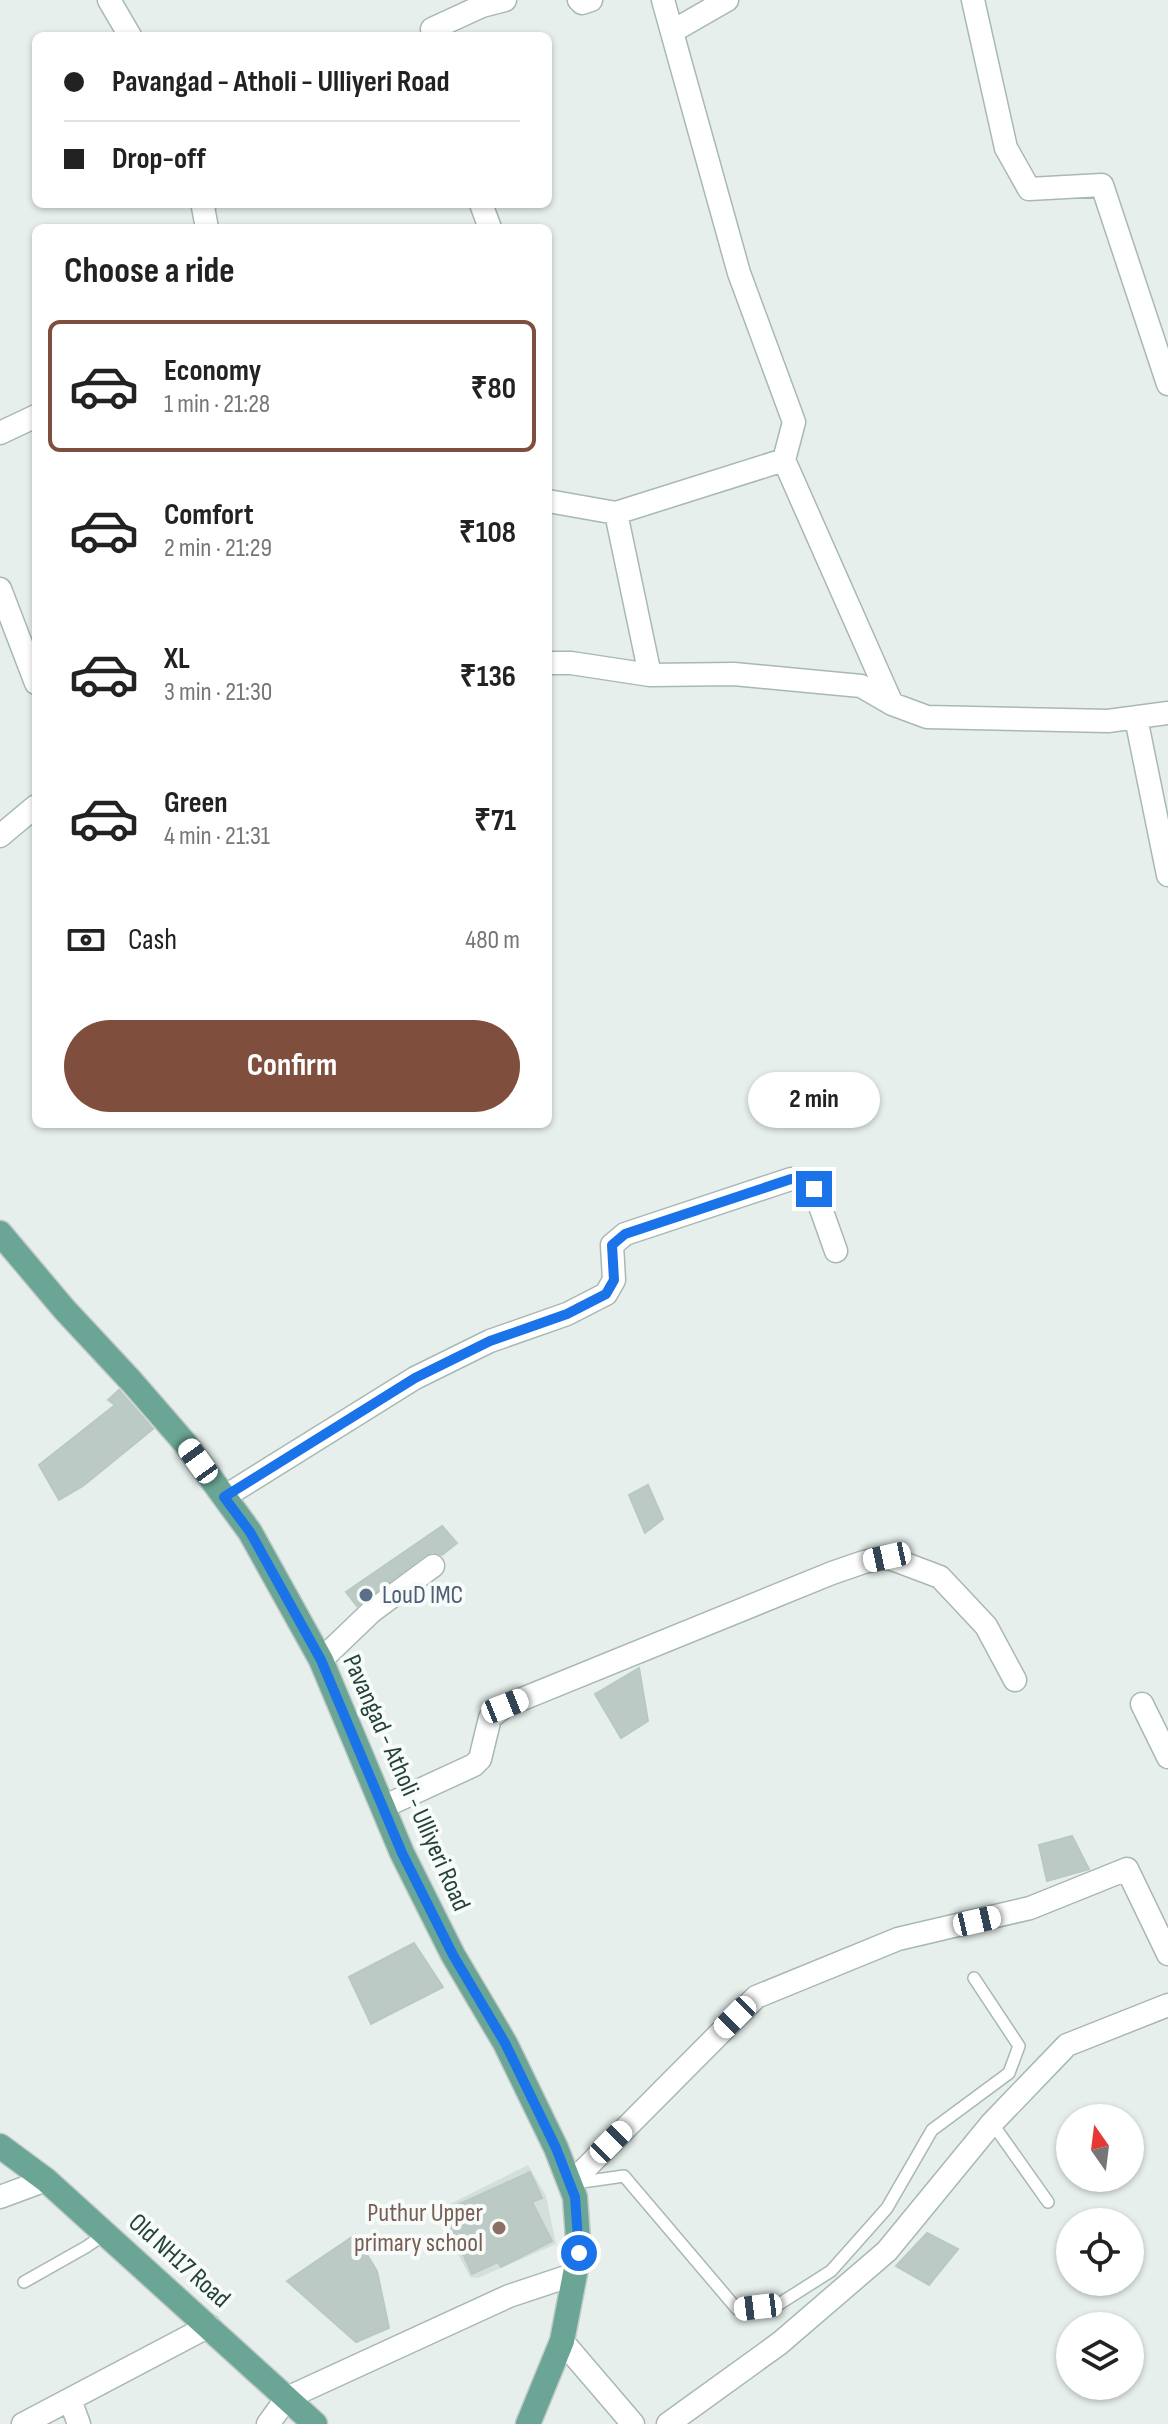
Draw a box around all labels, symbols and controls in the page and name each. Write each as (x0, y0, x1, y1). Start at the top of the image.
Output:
text: Pavangad - Atholi - Ulliyeri Road (112, 64, 450, 100)
text: Drop-off (112, 141, 206, 177)
text: Choose a ride (64, 250, 235, 293)
icon: car (68, 350, 140, 422)
text: Economy (164, 353, 261, 389)
text: ₹80 (470, 371, 516, 407)
text: 1 min · 21:28 (164, 389, 270, 420)
icon: car (68, 494, 140, 566)
text: Comfort (164, 497, 254, 533)
text: ₹108 (459, 515, 516, 551)
text: 2 min · 21:29 (164, 533, 272, 564)
icon: car (68, 638, 140, 710)
text: XL (164, 641, 190, 677)
text: ₹136 (460, 659, 516, 695)
text: 3 min · 21:30 (164, 677, 272, 708)
icon: car (68, 782, 140, 854)
text: Green (164, 785, 228, 821)
text: ₹71 (474, 803, 516, 839)
text: 4 min · 21:31 (164, 821, 270, 852)
icon: cash (64, 918, 108, 962)
text: Cash (128, 922, 177, 958)
text: 480 m (465, 925, 520, 956)
button: Confirm (64, 1020, 520, 1112)
callout: 2 min (748, 1073, 880, 1129)
text: 2 min (789, 1084, 839, 1115)
route end (796, 1171, 832, 1207)
car (174, 1435, 222, 1487)
car (861, 1540, 913, 1574)
place label: LouD IMC (382, 1580, 463, 1611)
marker: LouD IMC (357, 1586, 375, 1604)
street label: Pavangad - Atholi - Ulliyeri Road (336, 1650, 476, 1916)
car (478, 1686, 532, 1726)
car (951, 1904, 1003, 1938)
car (710, 1992, 760, 2042)
north arrow (1056, 2104, 1144, 2192)
map controls (1056, 2104, 1144, 2400)
car (586, 2117, 636, 2167)
place label: Puthur Upper primary school (354, 2198, 484, 2259)
street label: Old NH17 Road (122, 2207, 236, 2315)
button: locate (1056, 2208, 1144, 2296)
marker: Puthur Upper primary school (490, 2219, 508, 2237)
route start (561, 2235, 597, 2271)
car (733, 2292, 783, 2322)
button: layers (1056, 2312, 1144, 2400)

